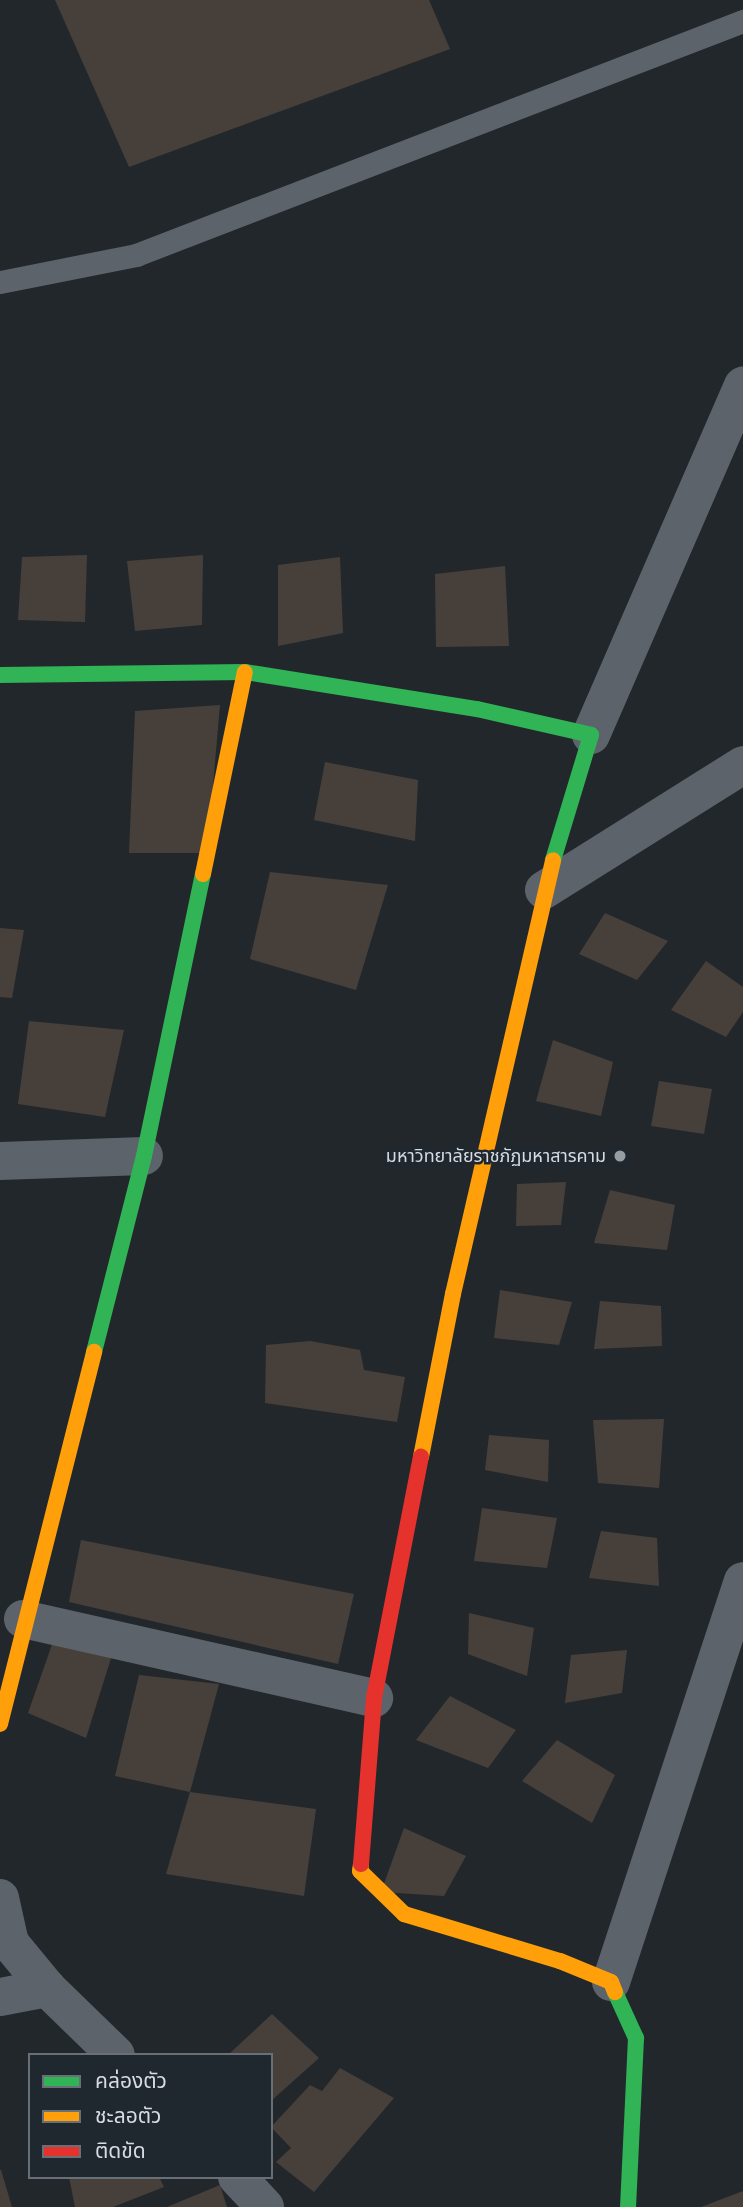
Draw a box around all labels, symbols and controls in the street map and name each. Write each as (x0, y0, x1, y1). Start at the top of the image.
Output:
place label: มหาวิทยาลัยราชภัฏมหาสารคาม (386, 1145, 606, 1167)
marker: มหาวิทยาลัยราชภัฏมหาสารคาม (612, 1148, 628, 1164)
legend (28, 2053, 273, 2179)
text: คล่องตัว (95, 2067, 167, 2093)
text: ชะลอตัว (95, 2102, 161, 2128)
text: ติดขัด (95, 2137, 146, 2163)

